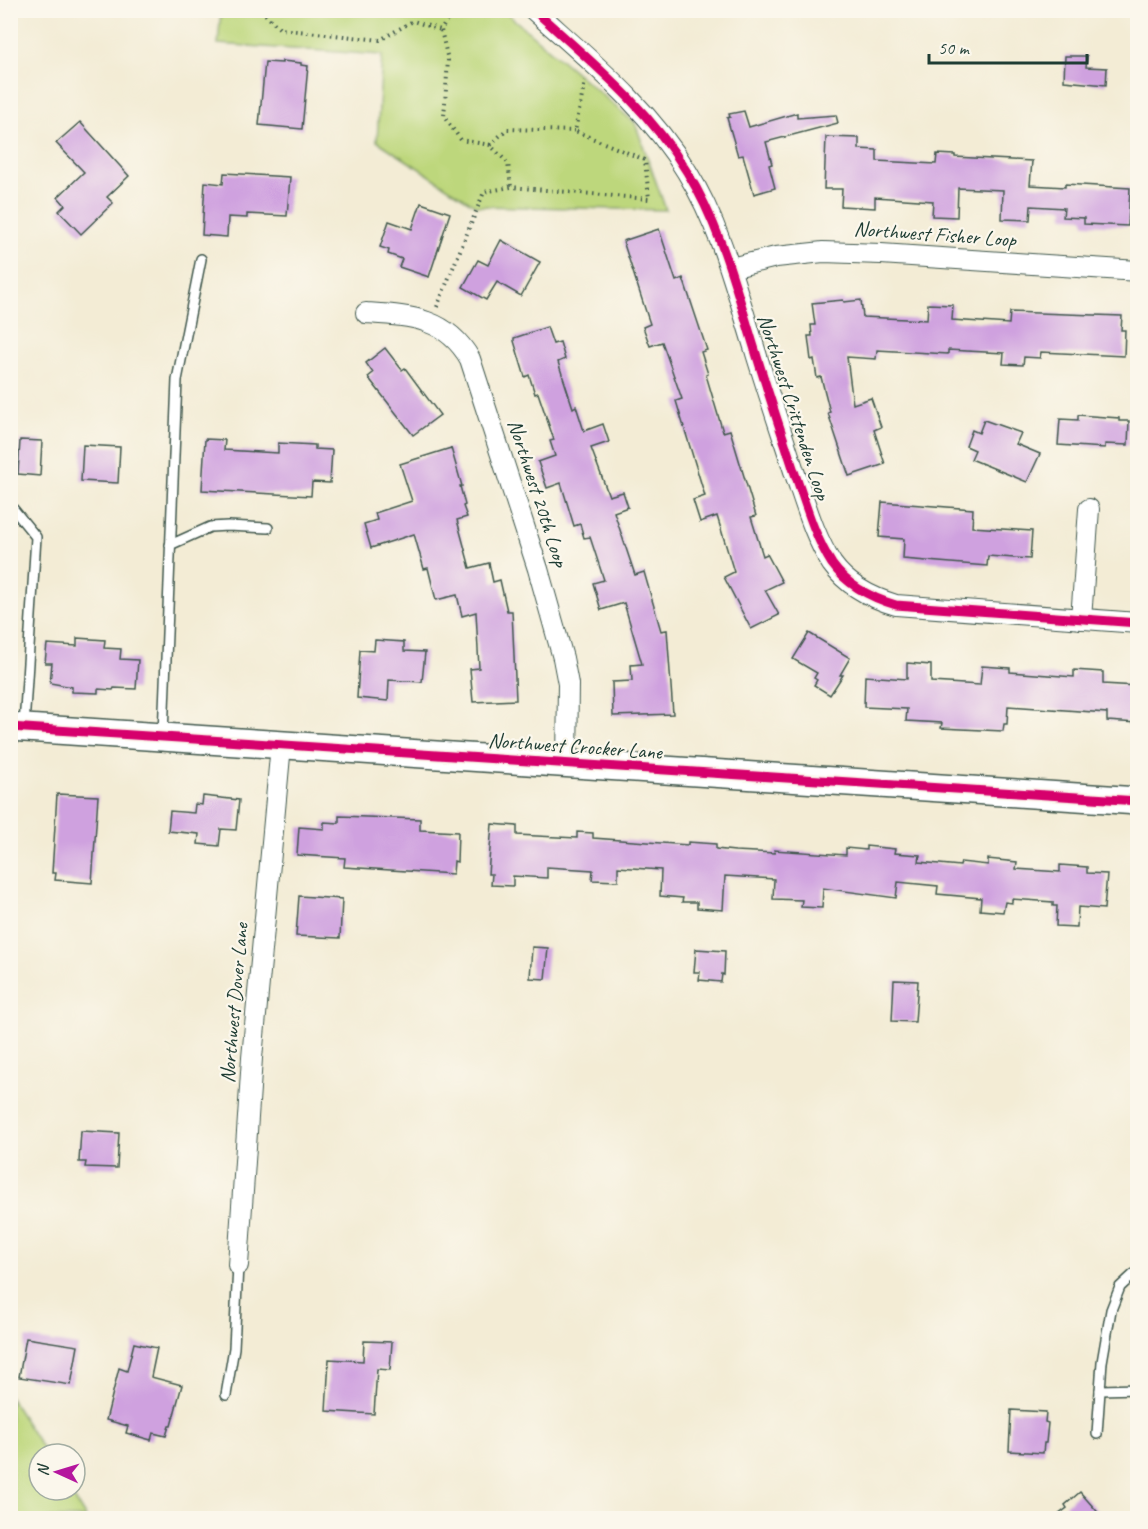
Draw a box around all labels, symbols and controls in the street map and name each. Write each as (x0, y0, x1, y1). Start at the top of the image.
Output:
scale bar (929, 27, 1086, 65)
text: 50 m (938, 37, 971, 59)
street label: Northwest Fisher Loop (853, 215, 1018, 253)
street label: Northwest Crittenden Loop (752, 311, 837, 504)
street label: Northwest 20th Loop (502, 416, 575, 572)
street label: Northwest Crocker Lane (487, 727, 664, 765)
street label: Northwest Dover Lane (214, 921, 254, 1084)
north arrow (27, 1442, 87, 1502)
text: N (33, 1462, 54, 1477)

